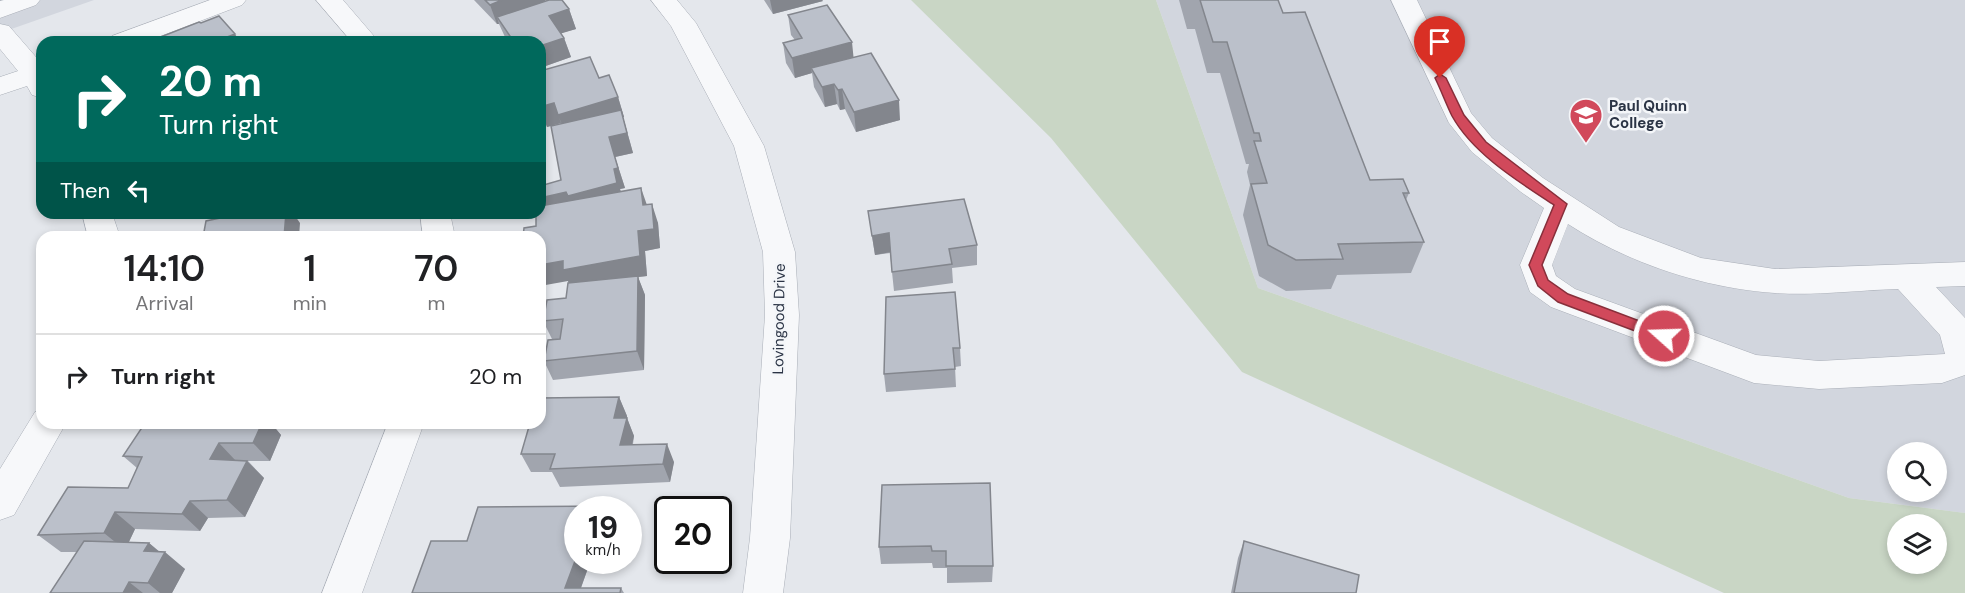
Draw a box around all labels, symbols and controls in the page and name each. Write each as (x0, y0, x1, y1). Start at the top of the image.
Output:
pin (1414, 16, 1465, 78)
icon: arrive (1423, 25, 1456, 58)
text: 20 m (159, 54, 262, 109)
icon: right (60, 60, 138, 138)
place label: Paul Quinn College (1609, 96, 1687, 133)
school or university icon: Paul Quinn College (1568, 97, 1604, 144)
text: Turn right (159, 107, 279, 142)
icon: left (122, 174, 155, 207)
text: Then (60, 176, 110, 205)
text: 14:10 (123, 245, 205, 292)
text: 1 (304, 245, 316, 292)
text: 70 (414, 245, 458, 292)
street label: Lovingood Drive (768, 263, 790, 375)
text: Arrival (135, 290, 194, 316)
text: min (293, 290, 327, 316)
text: m (427, 290, 445, 316)
position arrow (1632, 304, 1696, 368)
icon: right (60, 360, 93, 393)
text: Turn right (111, 362, 216, 391)
text: 20 m (469, 362, 522, 391)
map controls (1887, 442, 1947, 574)
button: search (1887, 442, 1947, 502)
speed limit sign: 20 (654, 496, 732, 574)
text: 19 (588, 508, 618, 547)
button: layers (1887, 514, 1947, 574)
text: km/h (585, 540, 621, 560)

